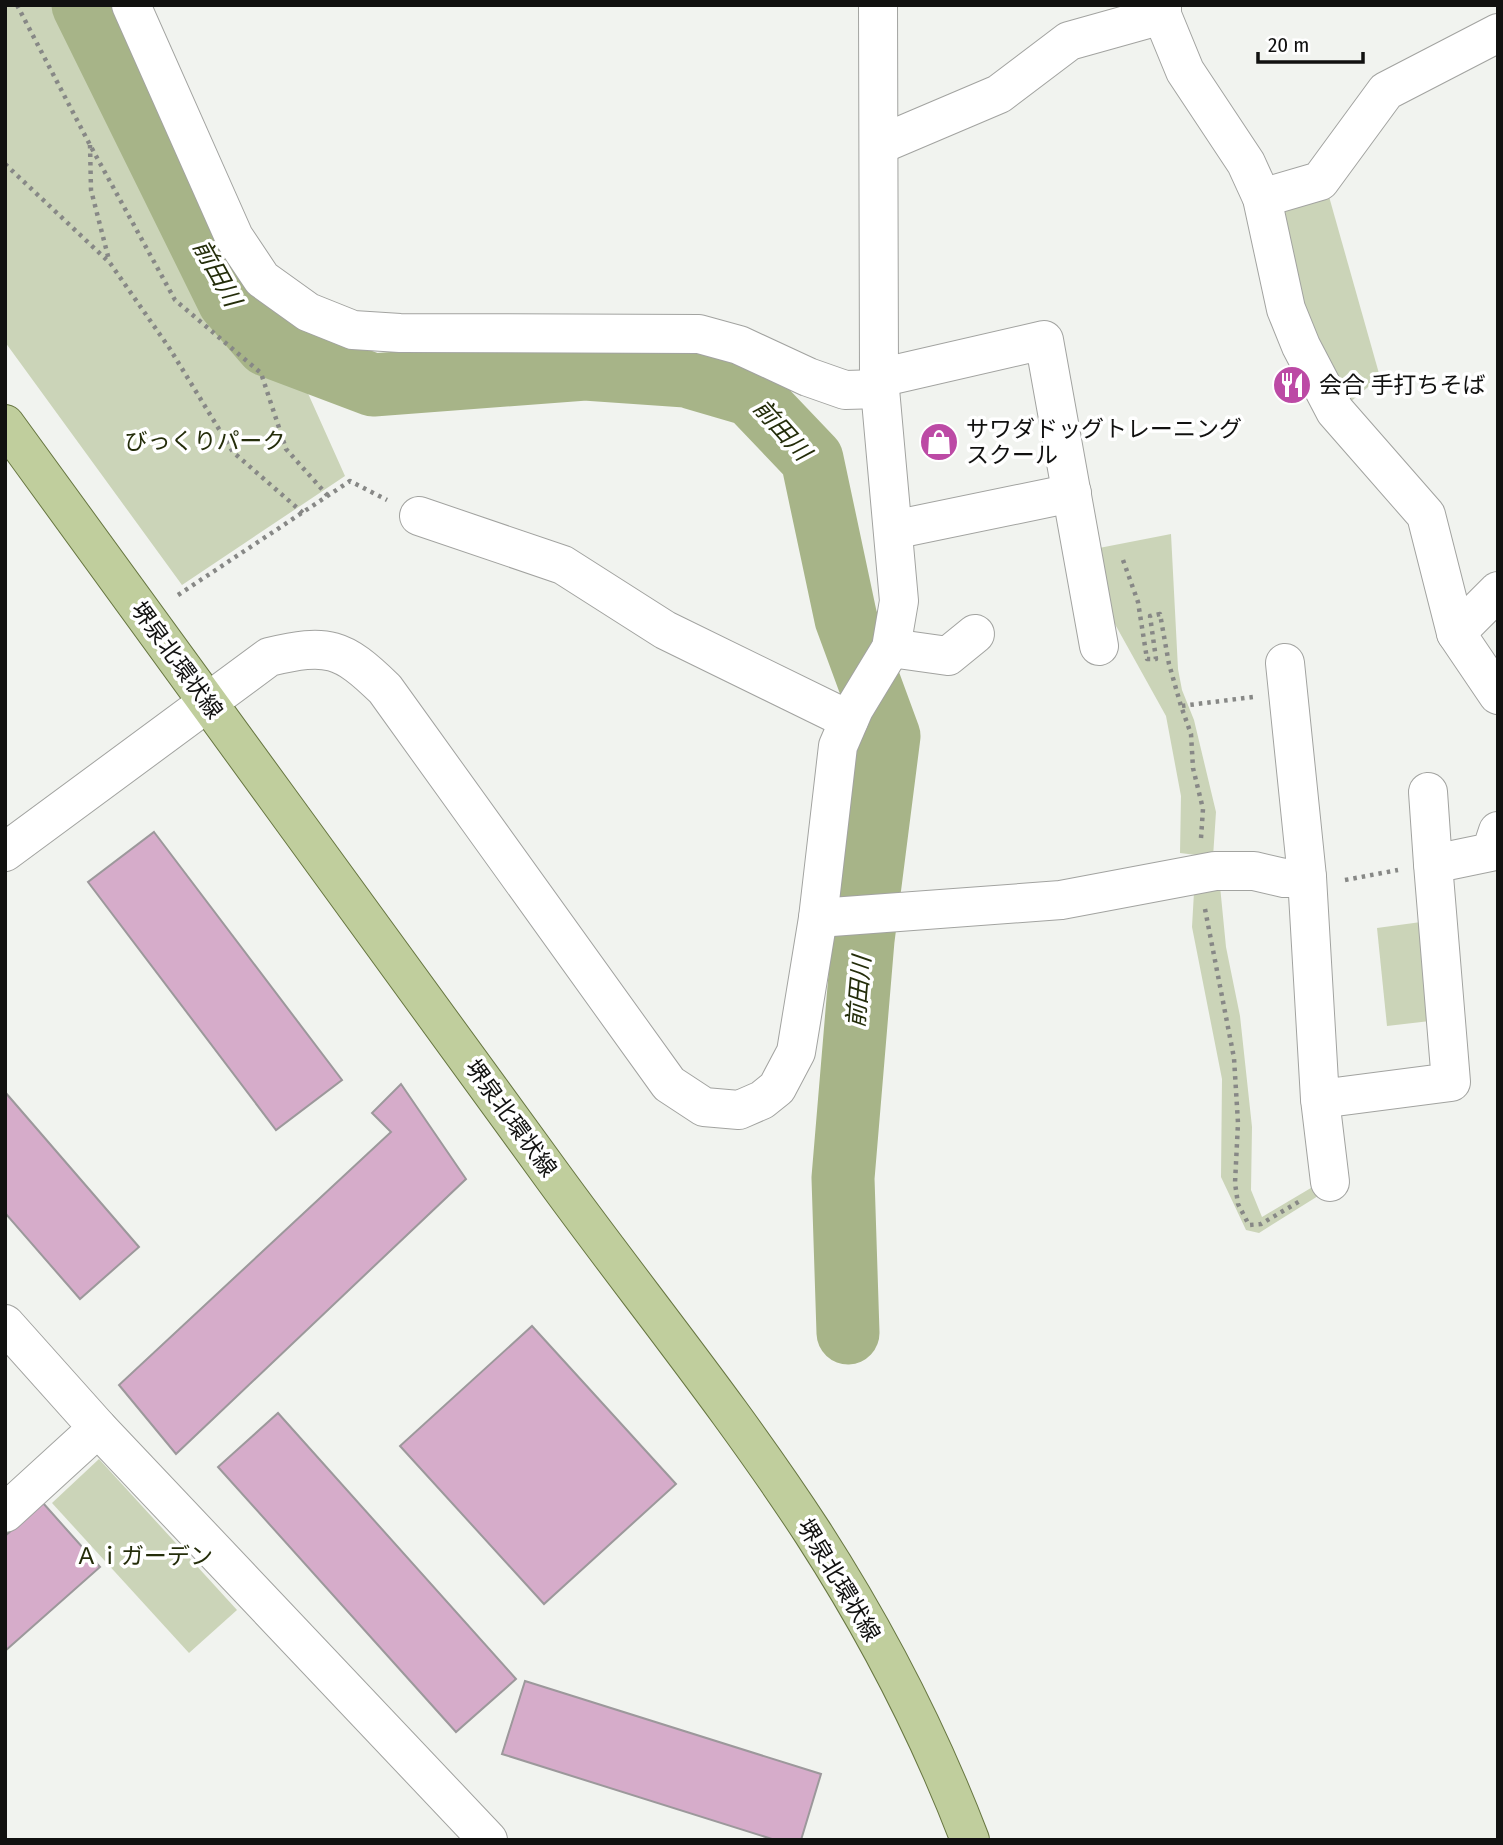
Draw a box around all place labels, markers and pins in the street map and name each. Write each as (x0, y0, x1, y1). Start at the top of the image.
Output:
restaurant icon: 会合 手打ちそば (1271, 364, 1313, 406)
place label: 会合 手打ちそば (1319, 371, 1485, 399)
place label: サワダドッグトレーニング スクール (966, 415, 1242, 469)
shop icon: サワダドッグトレーニング スクール (918, 421, 960, 463)

